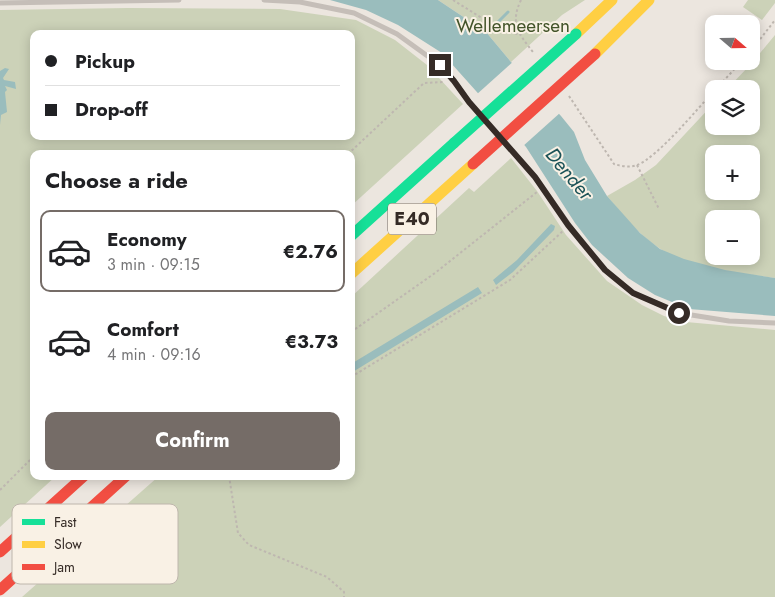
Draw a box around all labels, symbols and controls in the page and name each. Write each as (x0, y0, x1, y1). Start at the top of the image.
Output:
park label: Wellemeersen (456, 12, 570, 39)
north arrow (705, 15, 760, 70)
map controls (705, 15, 760, 265)
text: Pickup (75, 48, 135, 75)
route end (429, 54, 451, 76)
button: layers (705, 80, 760, 135)
text: Drop-off (75, 96, 148, 123)
water label: Dender (538, 141, 601, 208)
button: + (705, 145, 760, 200)
text: Choose a ride (45, 164, 188, 196)
road number: E40 (388, 203, 436, 234)
button: − (705, 210, 760, 265)
text: Economy (107, 226, 187, 253)
icon: car (47, 229, 92, 274)
text: €2.76 (283, 238, 338, 265)
text: 3 min · 09:15 (107, 253, 200, 276)
route start (668, 302, 690, 324)
text: Comfort (107, 316, 179, 343)
icon: car (47, 319, 92, 364)
text: €3.73 (285, 328, 338, 355)
text: 4 min · 09:16 (107, 343, 201, 366)
button: Confirm (45, 412, 340, 470)
legend (12, 504, 178, 584)
text: Fast (54, 512, 77, 532)
text: Slow (54, 534, 82, 554)
text: Jam (52, 557, 75, 577)

